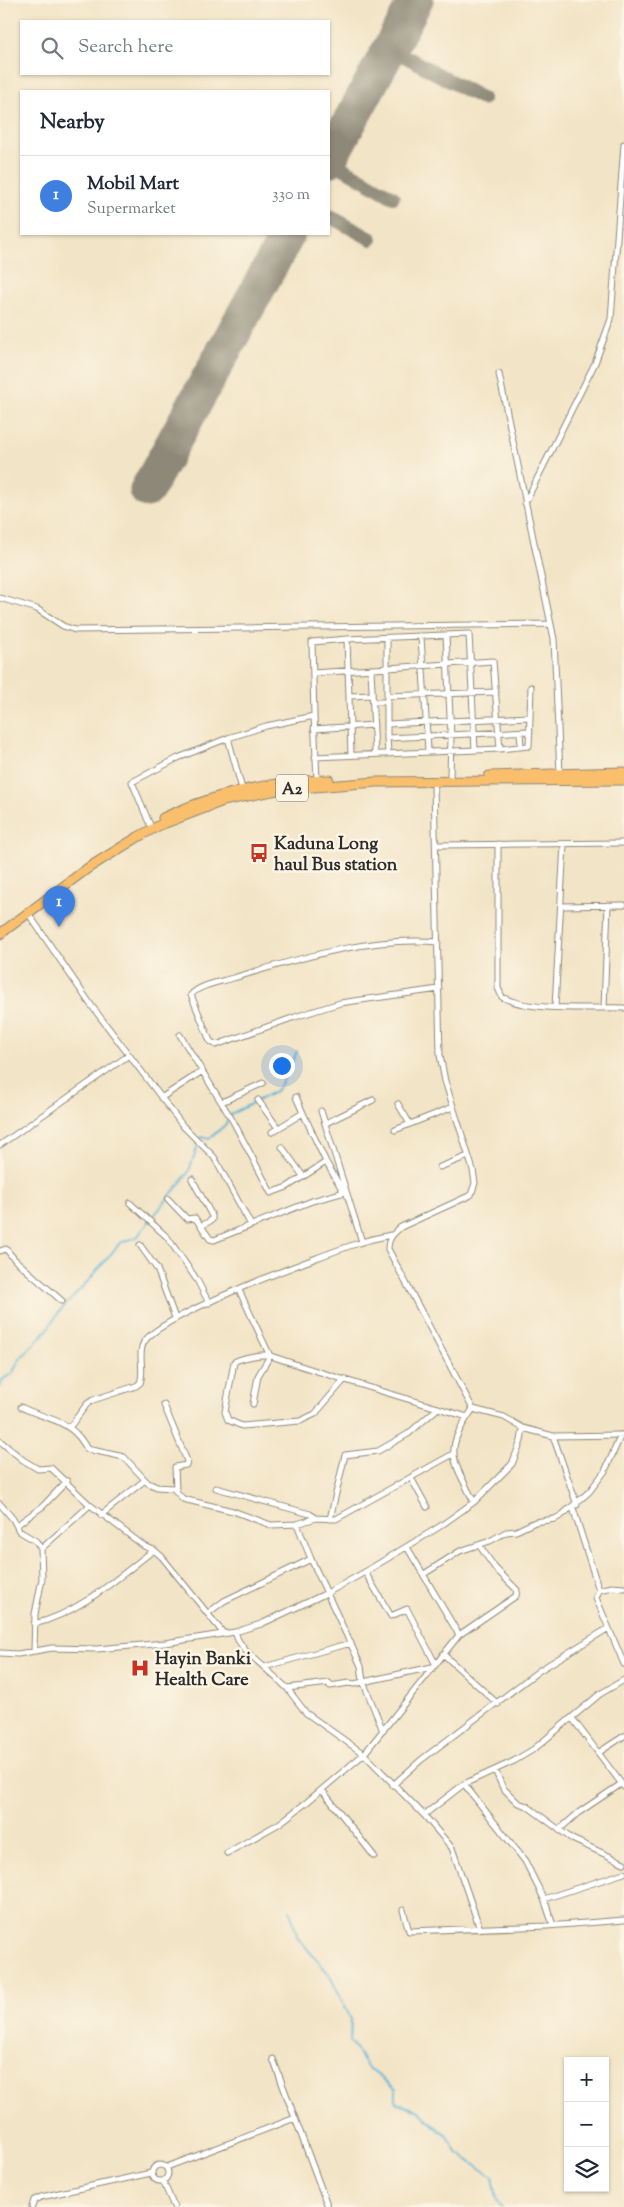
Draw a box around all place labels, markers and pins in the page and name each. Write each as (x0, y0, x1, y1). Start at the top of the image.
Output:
place label: Kaduna Long haul Bus station (274, 832, 398, 879)
bus stop icon: Kaduna Long haul Bus station (248, 842, 270, 864)
pin: 1 (43, 886, 75, 927)
place label: Hayin Banki Health Care (155, 1647, 252, 1694)
hospital icon: Hayin Banki Health Care (129, 1657, 151, 1679)

